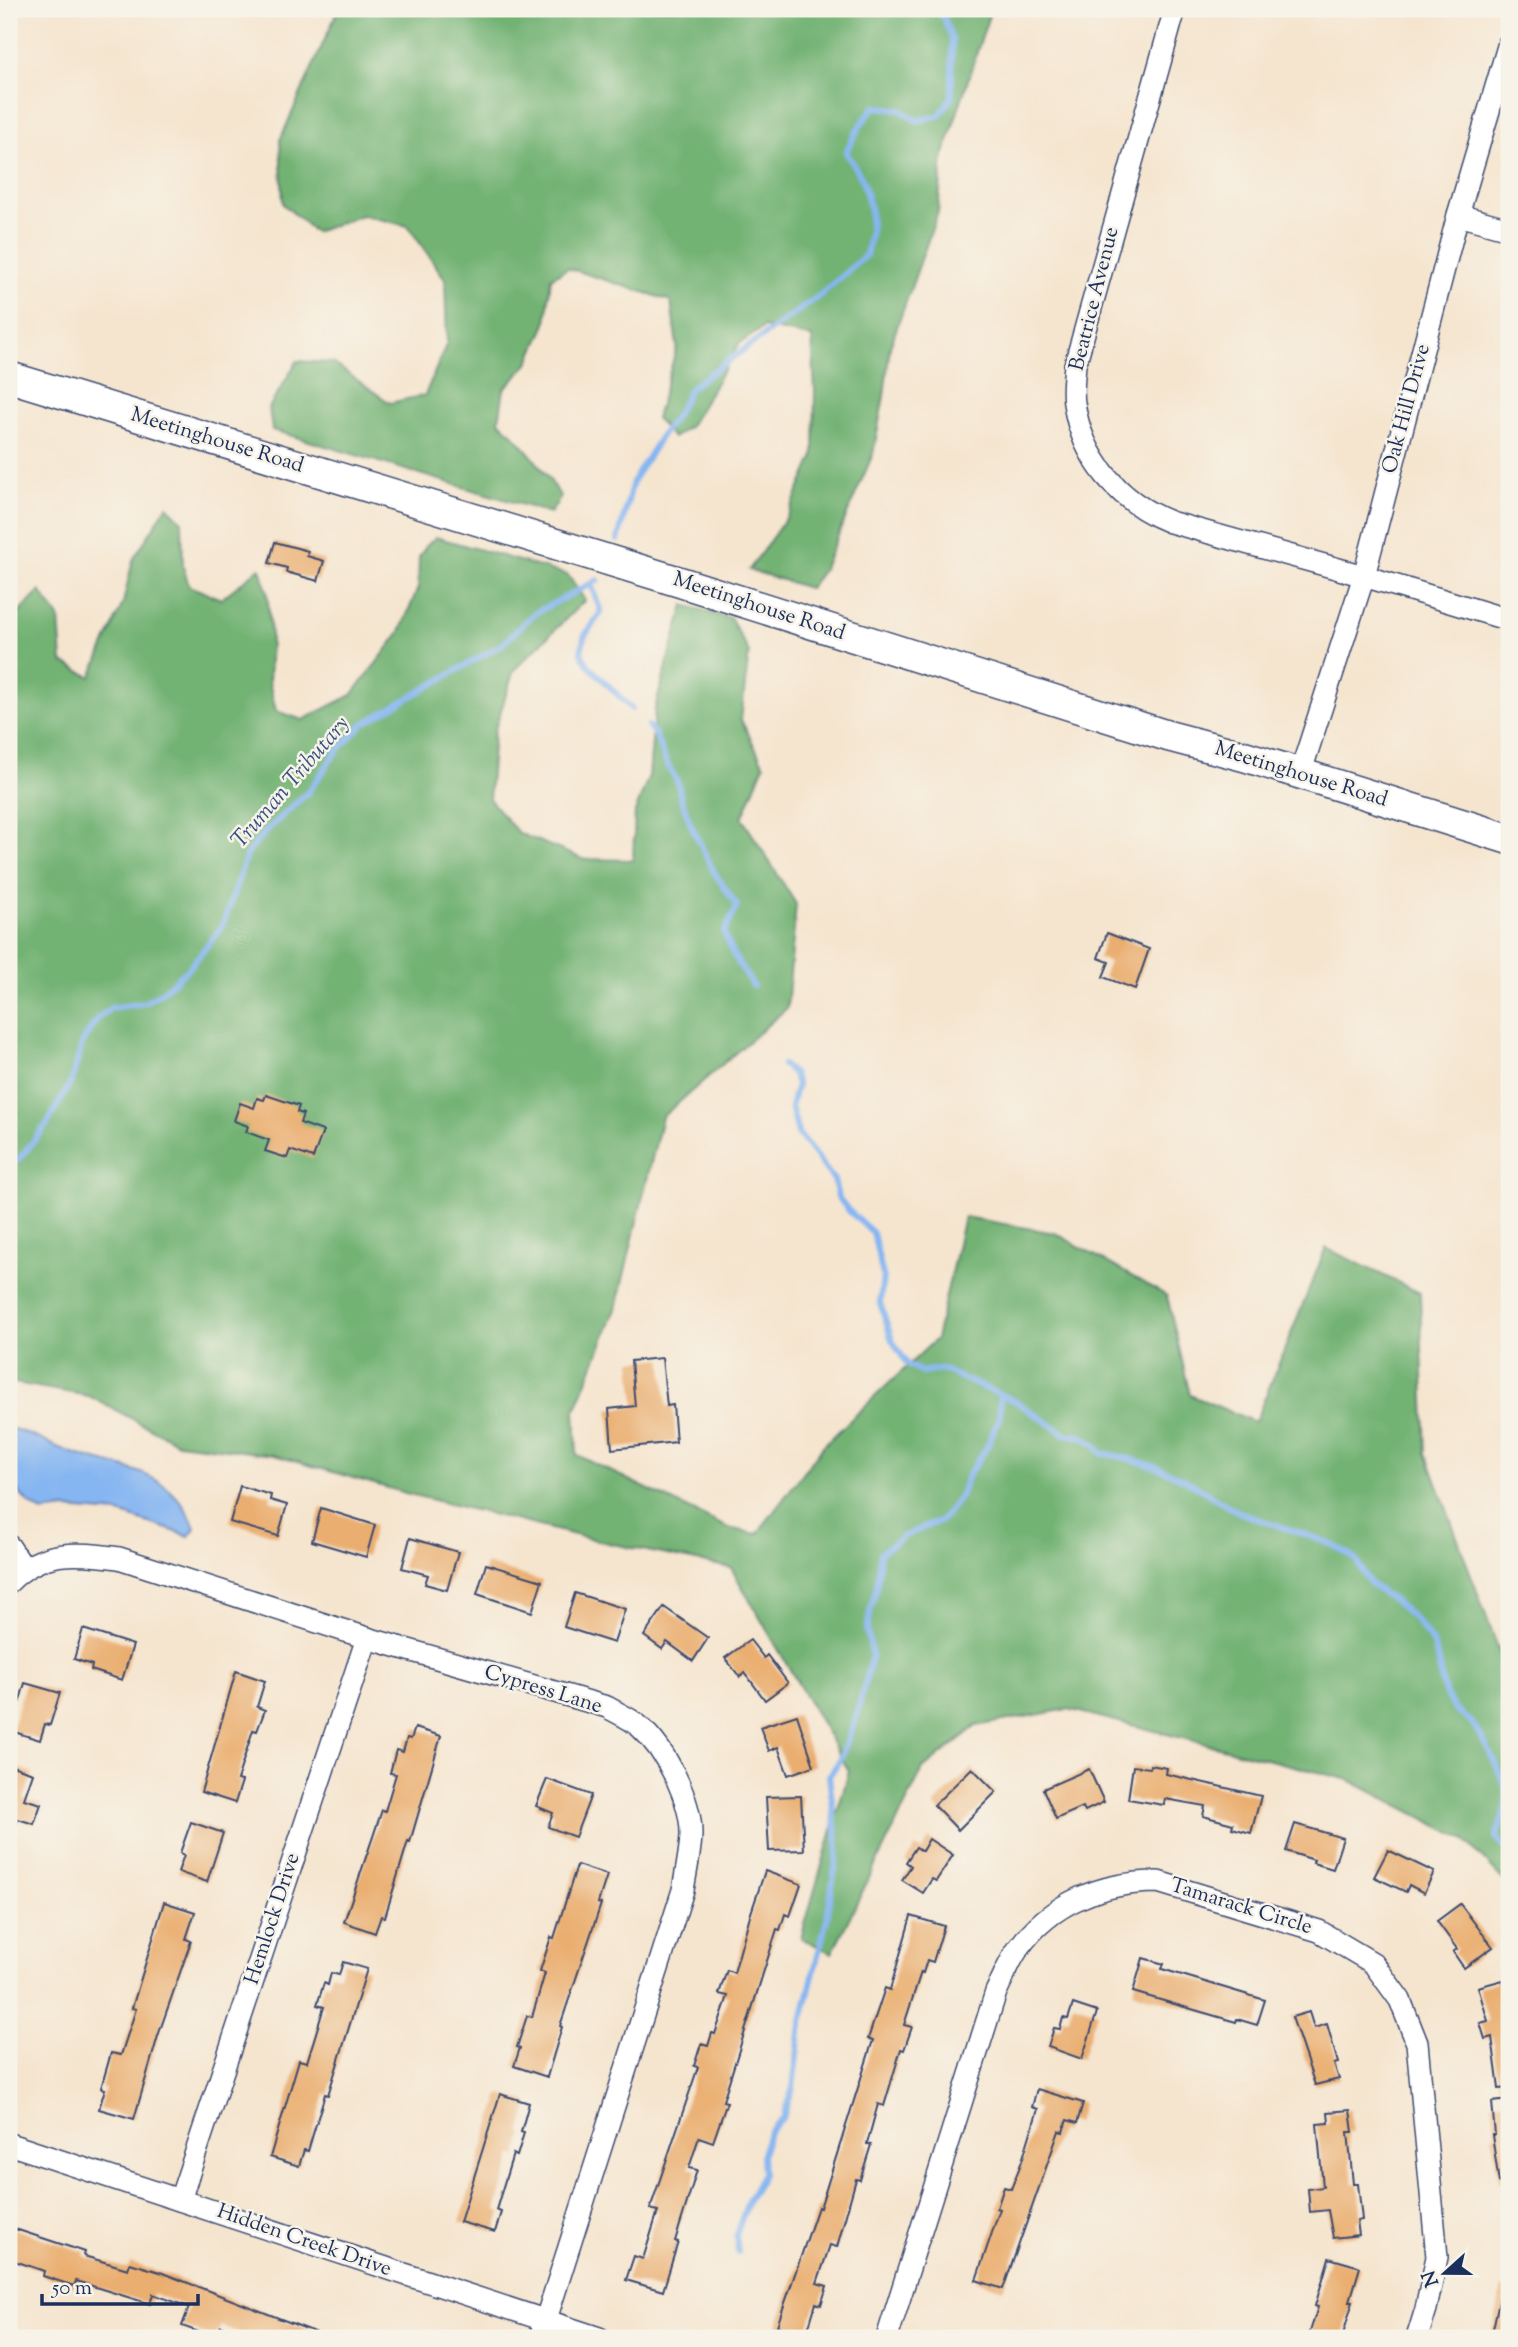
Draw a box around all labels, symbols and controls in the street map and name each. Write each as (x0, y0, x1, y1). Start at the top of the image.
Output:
street label: Beatrice Avenue (1063, 224, 1127, 374)
street label: Oak Hill Drive (1375, 341, 1439, 477)
street label: Meetinghouse Road (127, 400, 307, 482)
street label: Meetinghouse Road (669, 565, 849, 649)
water label: Truman Tributary (224, 710, 358, 856)
street label: Meetinghouse Road (1211, 734, 1391, 816)
street label: Cypress Lane (480, 1658, 606, 1722)
street label: Hemlock Drive (238, 1849, 308, 1989)
street label: Tamarack Circle (1166, 1871, 1316, 1943)
street label: Hidden Creek Drive (213, 2197, 395, 2285)
north arrow (1410, 2238, 1480, 2308)
scale bar (42, 2263, 198, 2307)
text: N (1416, 2266, 1447, 2290)
text: 50 m (51, 2274, 92, 2304)

